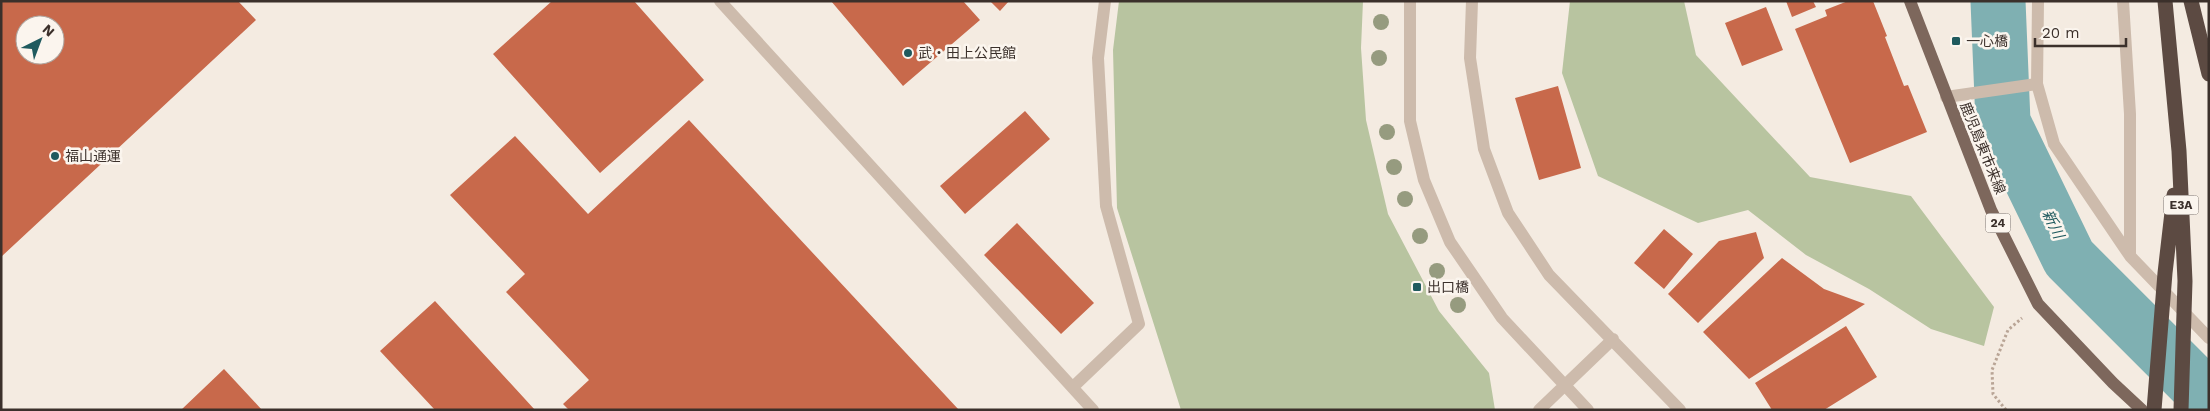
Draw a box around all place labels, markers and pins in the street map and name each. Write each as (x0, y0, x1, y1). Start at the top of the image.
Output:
place label: 一心橋 (1966, 33, 2008, 49)
marker: 一心橋 (1950, 35, 1962, 47)
place label: 武・田上公民館 (918, 45, 1016, 61)
marker: 武・田上公民館 (902, 47, 914, 59)
place label: 福山通運 (65, 148, 121, 164)
marker: 福山通運 (49, 150, 61, 162)
place label: 出口橋 (1427, 279, 1469, 295)
marker: 出口橋 (1411, 281, 1423, 293)

